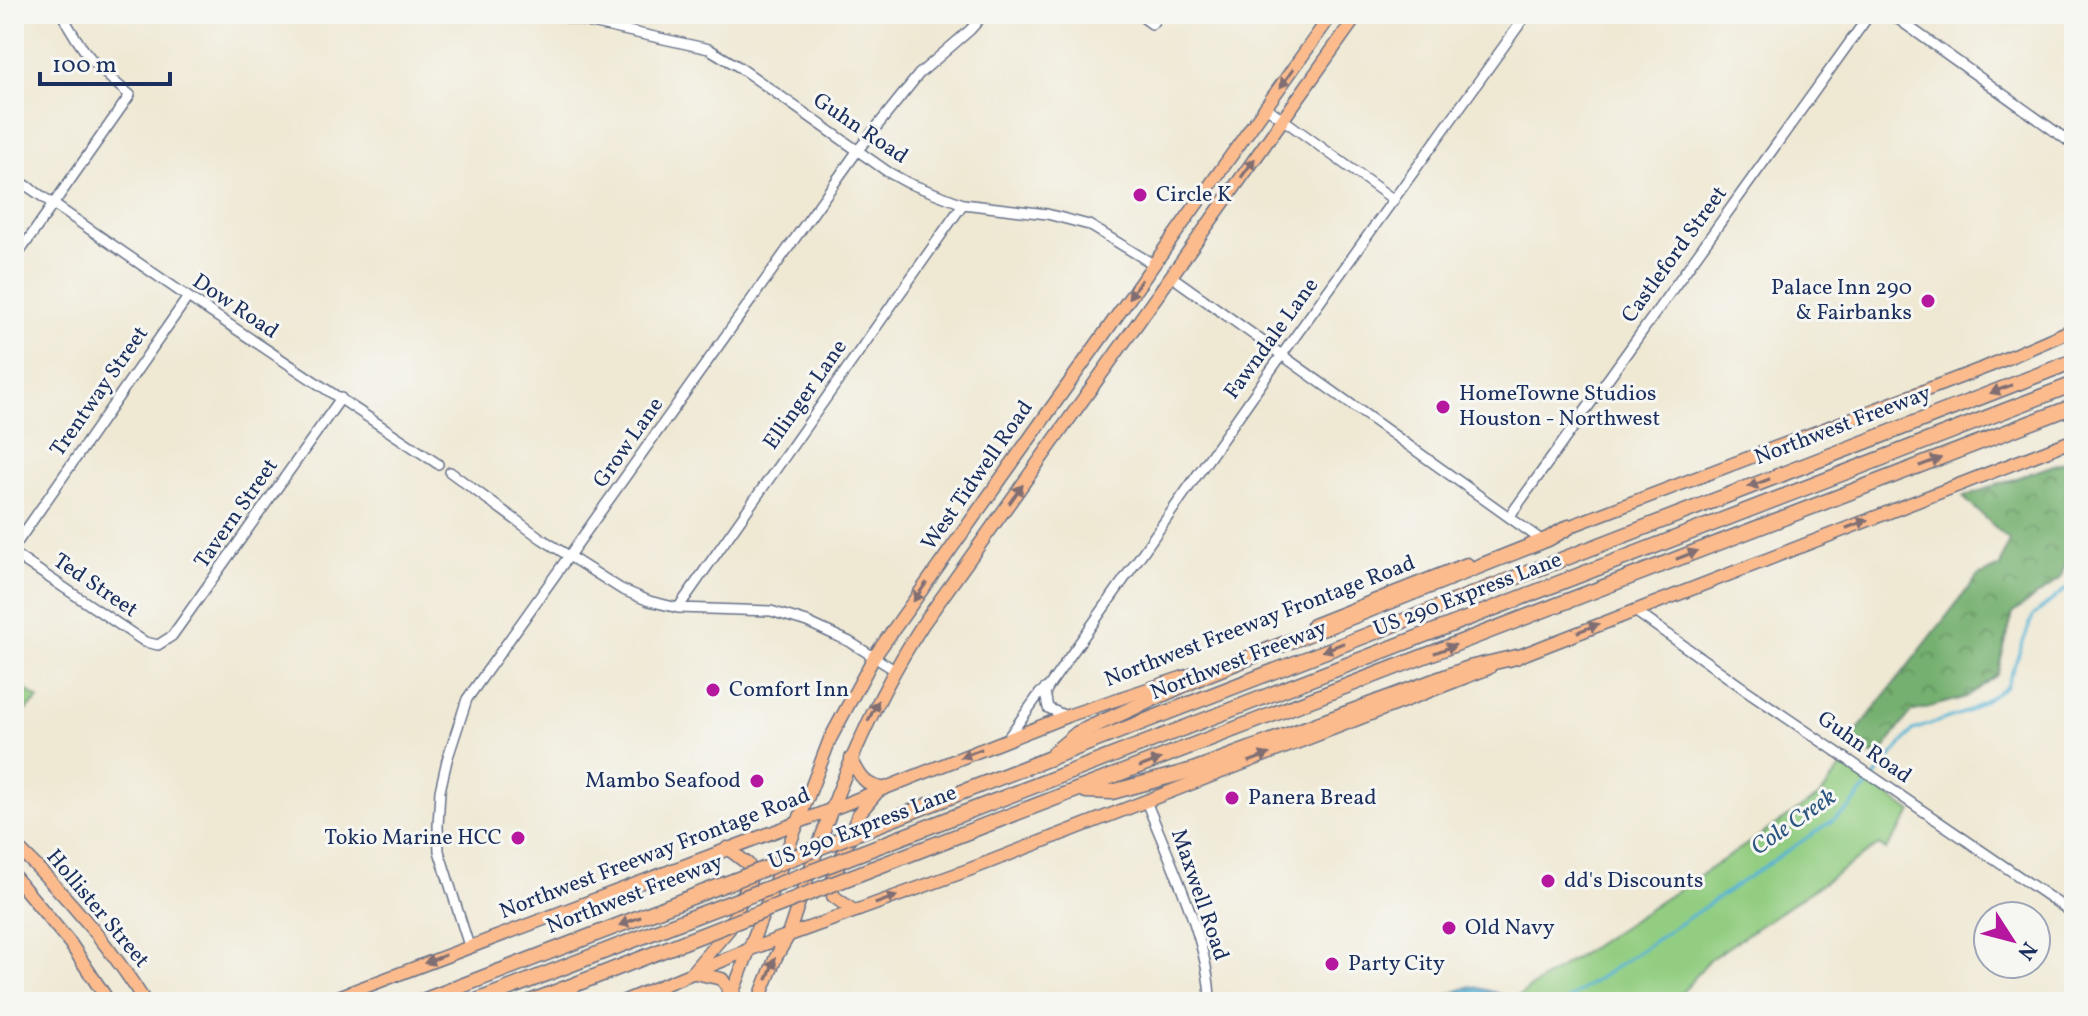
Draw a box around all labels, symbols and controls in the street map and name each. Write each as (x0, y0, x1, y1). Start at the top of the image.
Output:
scale bar (40, 36, 170, 86)
text: 100 m (52, 49, 117, 83)
one-way arrow (1280, 67, 1295, 88)
street label: Guhn Road (806, 86, 914, 172)
one-way arrow (1240, 158, 1255, 179)
place label: Circle K (1156, 180, 1232, 211)
street label: Castleford Street (1615, 180, 1735, 330)
marker: Circle K (1131, 186, 1149, 204)
street label: Dow Road (186, 267, 284, 347)
street label: Fawndale Lane (1217, 272, 1327, 406)
place label: Palace Inn 290 & Fairbanks (1771, 273, 1912, 329)
one-way arrow (1128, 278, 1143, 299)
marker: Palace Inn 290 & Fairbanks (1919, 292, 1937, 310)
street label: Trentway Street (43, 320, 157, 464)
street label: Ellinger Lane (757, 334, 855, 456)
street label: Northwest Freeway (1750, 378, 1936, 474)
place label: HomeTowne Studios Houston - Northwest (1459, 379, 1660, 435)
one-way arrow (1989, 383, 2013, 396)
street label: Grow Lane (586, 391, 672, 495)
street label: West Tidwell Road (915, 395, 1041, 557)
marker: HomeTowne Studios Houston - Northwest (1434, 398, 1452, 416)
street label: Tavern Street (188, 452, 287, 575)
one-way arrow (1918, 455, 1942, 468)
one-way arrow (1746, 476, 1770, 489)
one-way arrow (1008, 483, 1024, 505)
one-way arrow (1845, 517, 1869, 530)
street label: US 290 Express Lane (1369, 545, 1567, 645)
street label: Ted Street (46, 546, 144, 626)
one-way arrow (1675, 548, 1699, 561)
street label: Northwest Freeway Frontage Road (1101, 550, 1419, 694)
one-way arrow (913, 582, 928, 603)
street label: Northwest Freeway (1147, 615, 1331, 707)
one-way arrow (1577, 621, 1601, 634)
one-way arrow (1321, 641, 1345, 654)
one-way arrow (1433, 642, 1457, 655)
place label: Comfort Inn (729, 675, 849, 706)
marker: Comfort Inn (704, 681, 722, 699)
one-way arrow (866, 699, 880, 722)
street label: Guhn Road (1811, 704, 1917, 792)
one-way arrow (959, 747, 983, 760)
one-way arrow (1247, 751, 1271, 764)
one-way arrow (1138, 756, 1162, 769)
place label: Mambo Seafood (585, 766, 741, 797)
marker: Mambo Seafood (748, 772, 766, 790)
street label: US 290 Express Lane (764, 778, 962, 878)
water label: Cole Creek (1744, 781, 1844, 865)
street label: Northwest Freeway Frontage Road (496, 782, 814, 926)
place label: Panera Bread (1248, 783, 1377, 814)
marker: Panera Bread (1223, 789, 1241, 807)
place label: Tokio Marine HCC (324, 823, 502, 854)
street label: Maxwell Road (1162, 825, 1236, 965)
marker: Tokio Marine HCC (509, 829, 527, 847)
street label: Hollister Street (38, 843, 156, 975)
street label: Northwest Freeway (543, 849, 727, 941)
place label: dd's Discounts (1564, 866, 1703, 897)
marker: dd's Discounts (1539, 872, 1557, 890)
one-way arrow (874, 893, 898, 906)
north arrow (1972, 900, 2052, 980)
place label: Old Navy (1465, 913, 1555, 944)
one-way arrow (617, 915, 641, 928)
marker: Old Navy (1440, 919, 1458, 937)
text: N (2009, 935, 2043, 966)
place label: Party City (1348, 949, 1445, 980)
one-way arrow (423, 953, 447, 966)
marker: Party City (1323, 955, 1341, 973)
one-way arrow (765, 957, 778, 981)

